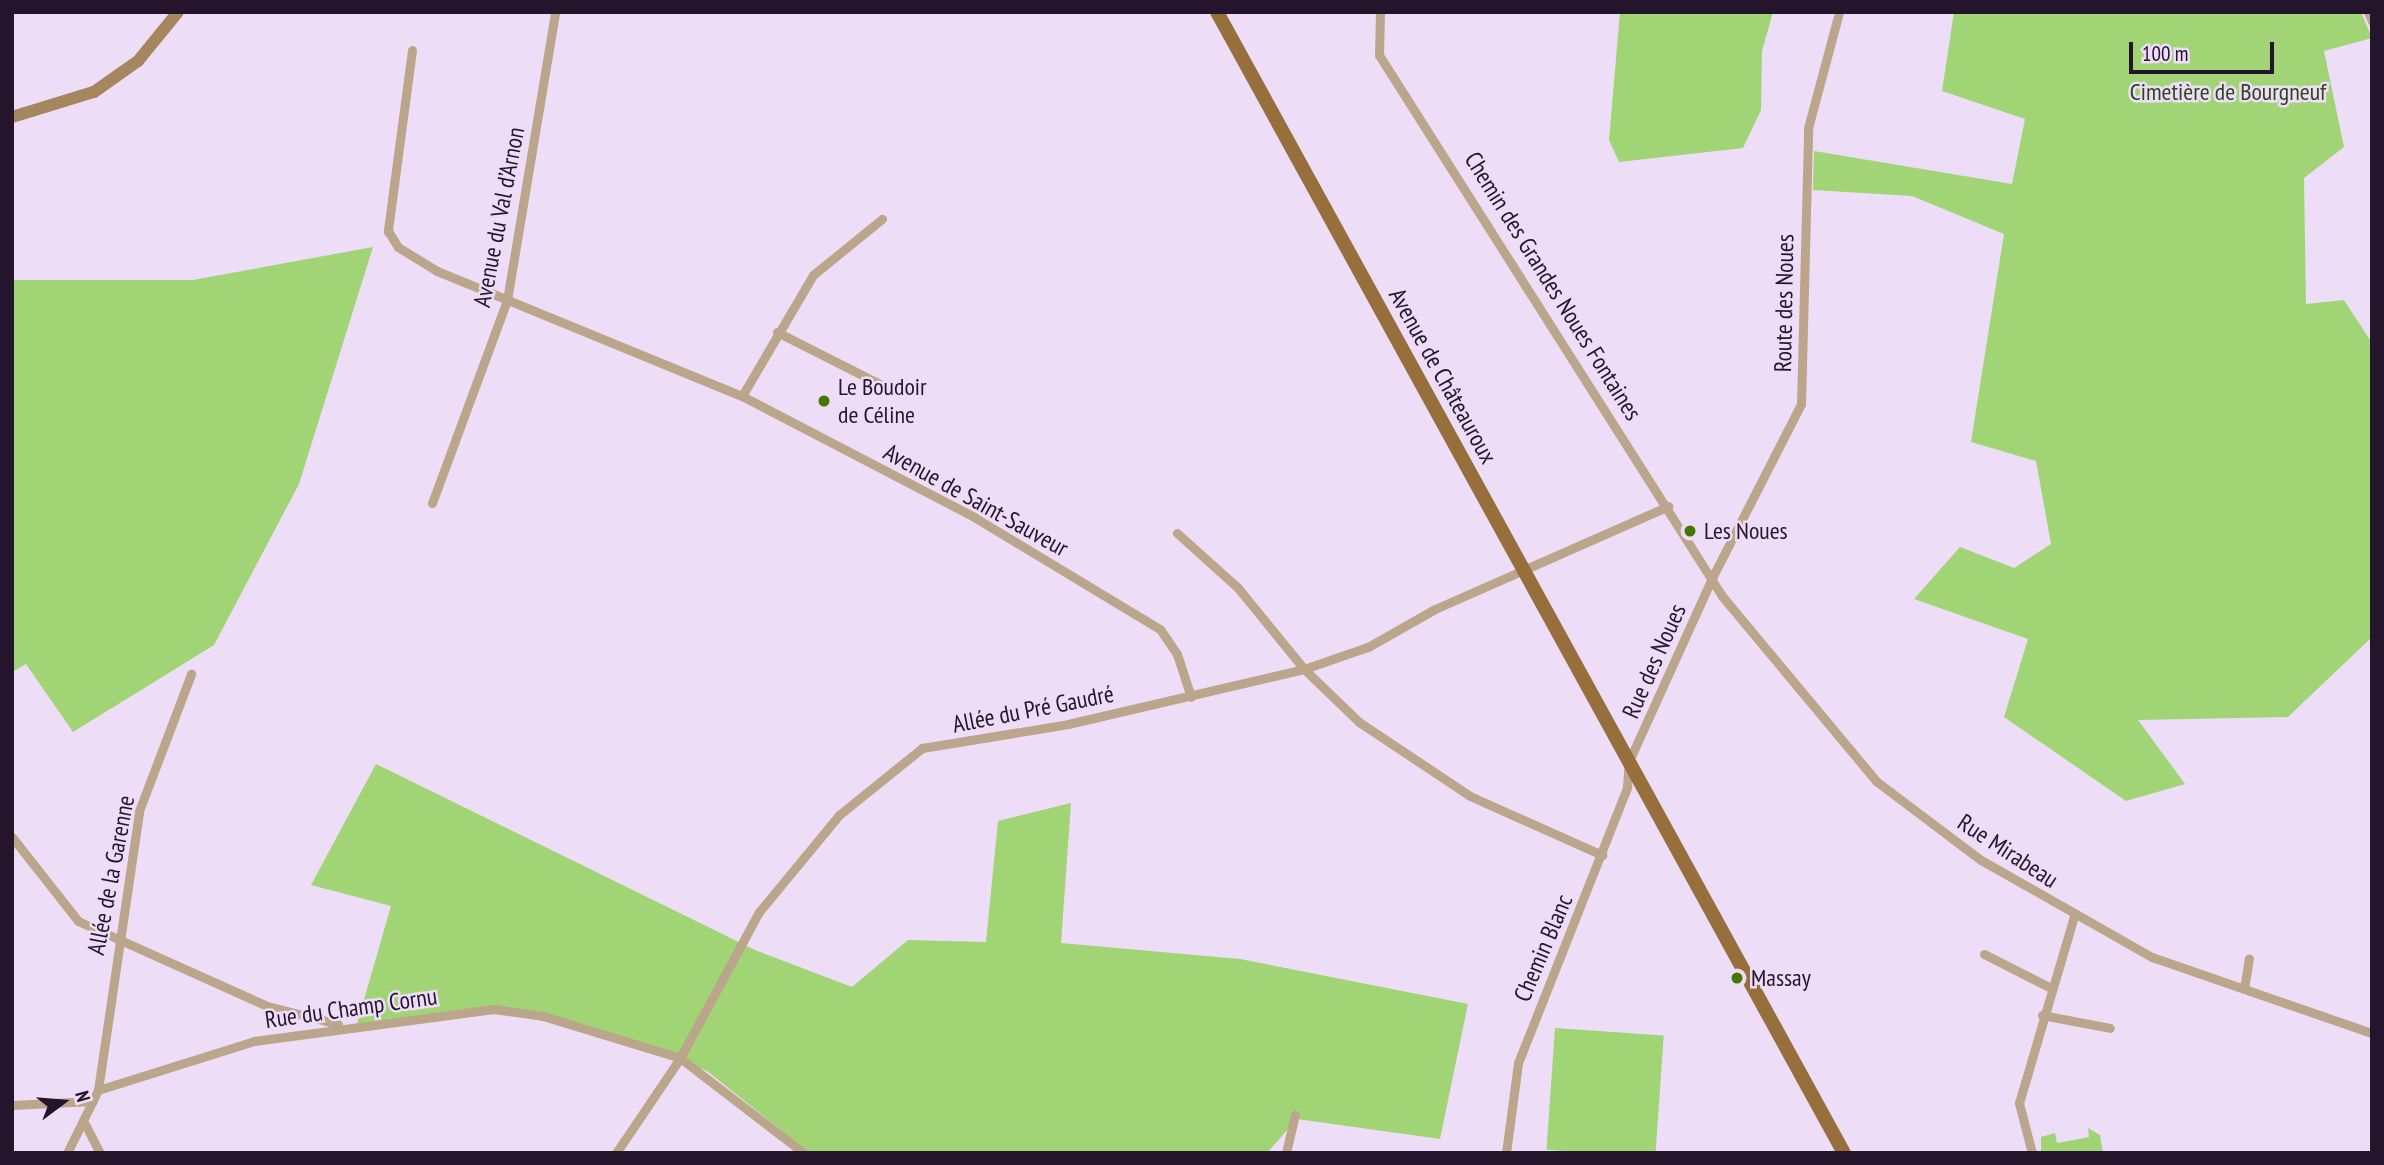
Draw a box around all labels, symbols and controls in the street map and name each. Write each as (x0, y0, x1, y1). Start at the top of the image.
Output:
scale bar (2132, 28, 2277, 72)
text: 100 m (2142, 40, 2188, 67)
park label: Cimetière de Bourgneuf (2130, 78, 2326, 106)
street label: Avenue du Val d’Arnon (467, 124, 531, 310)
street label: Chemin des Grandes Noues Fontaines (1458, 146, 1648, 426)
street label: Route des Noues (1768, 234, 1800, 372)
street label: Avenue de Châteauroux (1383, 283, 1503, 469)
place label: Le Boudoir de Céline (838, 373, 927, 429)
marker: Le Boudoir de Céline (816, 393, 832, 409)
street label: Avenue de Saint-Sauveur (879, 437, 1073, 563)
place label: Les Noues (1704, 517, 1788, 545)
marker: Les Noues (1682, 523, 1698, 539)
street label: Rue des Noues (1616, 599, 1692, 723)
street label: Allée du Pré Gaudré (950, 679, 1116, 739)
street label: Allée de la Garenne (81, 793, 141, 957)
street label: Rue Mirabeau (1952, 808, 2064, 894)
street label: Chemin Blanc (1508, 890, 1578, 1006)
place label: Massay (1751, 964, 1811, 992)
marker: Massay (1729, 970, 1745, 986)
street label: Rue du Champ Cornu (263, 982, 439, 1034)
north arrow (28, 1067, 98, 1137)
text: N (70, 1088, 96, 1104)

